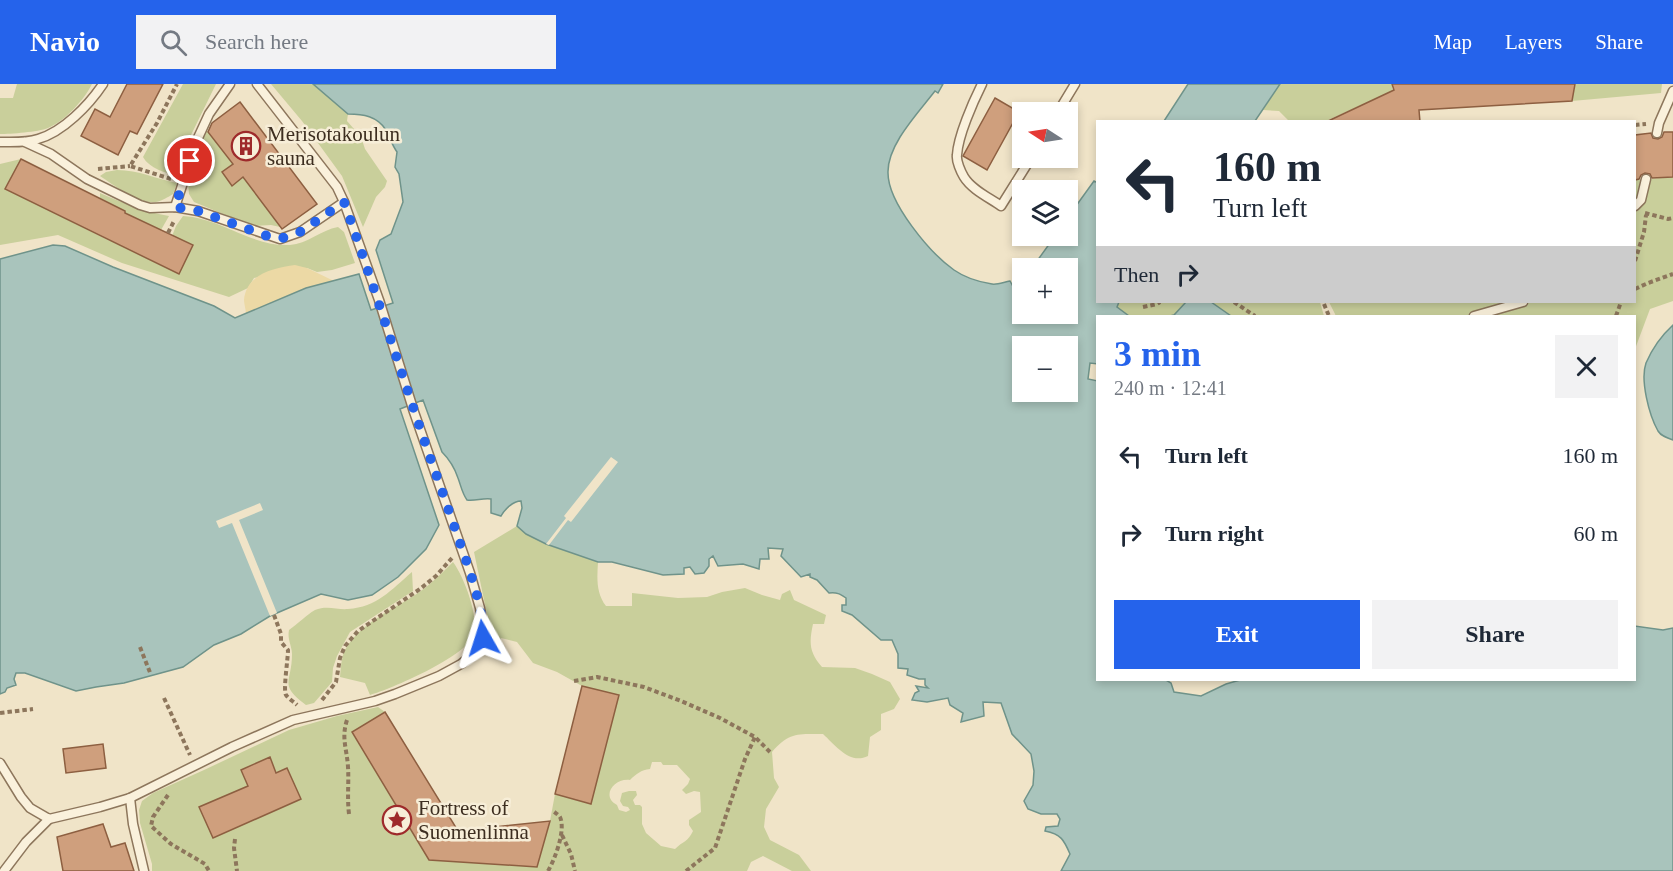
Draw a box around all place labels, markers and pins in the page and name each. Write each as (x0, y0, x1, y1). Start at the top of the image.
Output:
place label: Merisotakoulun sauna (267, 122, 400, 170)
building icon: Merisotakoulun sauna (230, 130, 262, 162)
pin (164, 135, 215, 186)
place label: Fortress of Suomenlinna (418, 796, 530, 844)
place icon: Fortress of Suomenlinna (381, 804, 413, 836)

